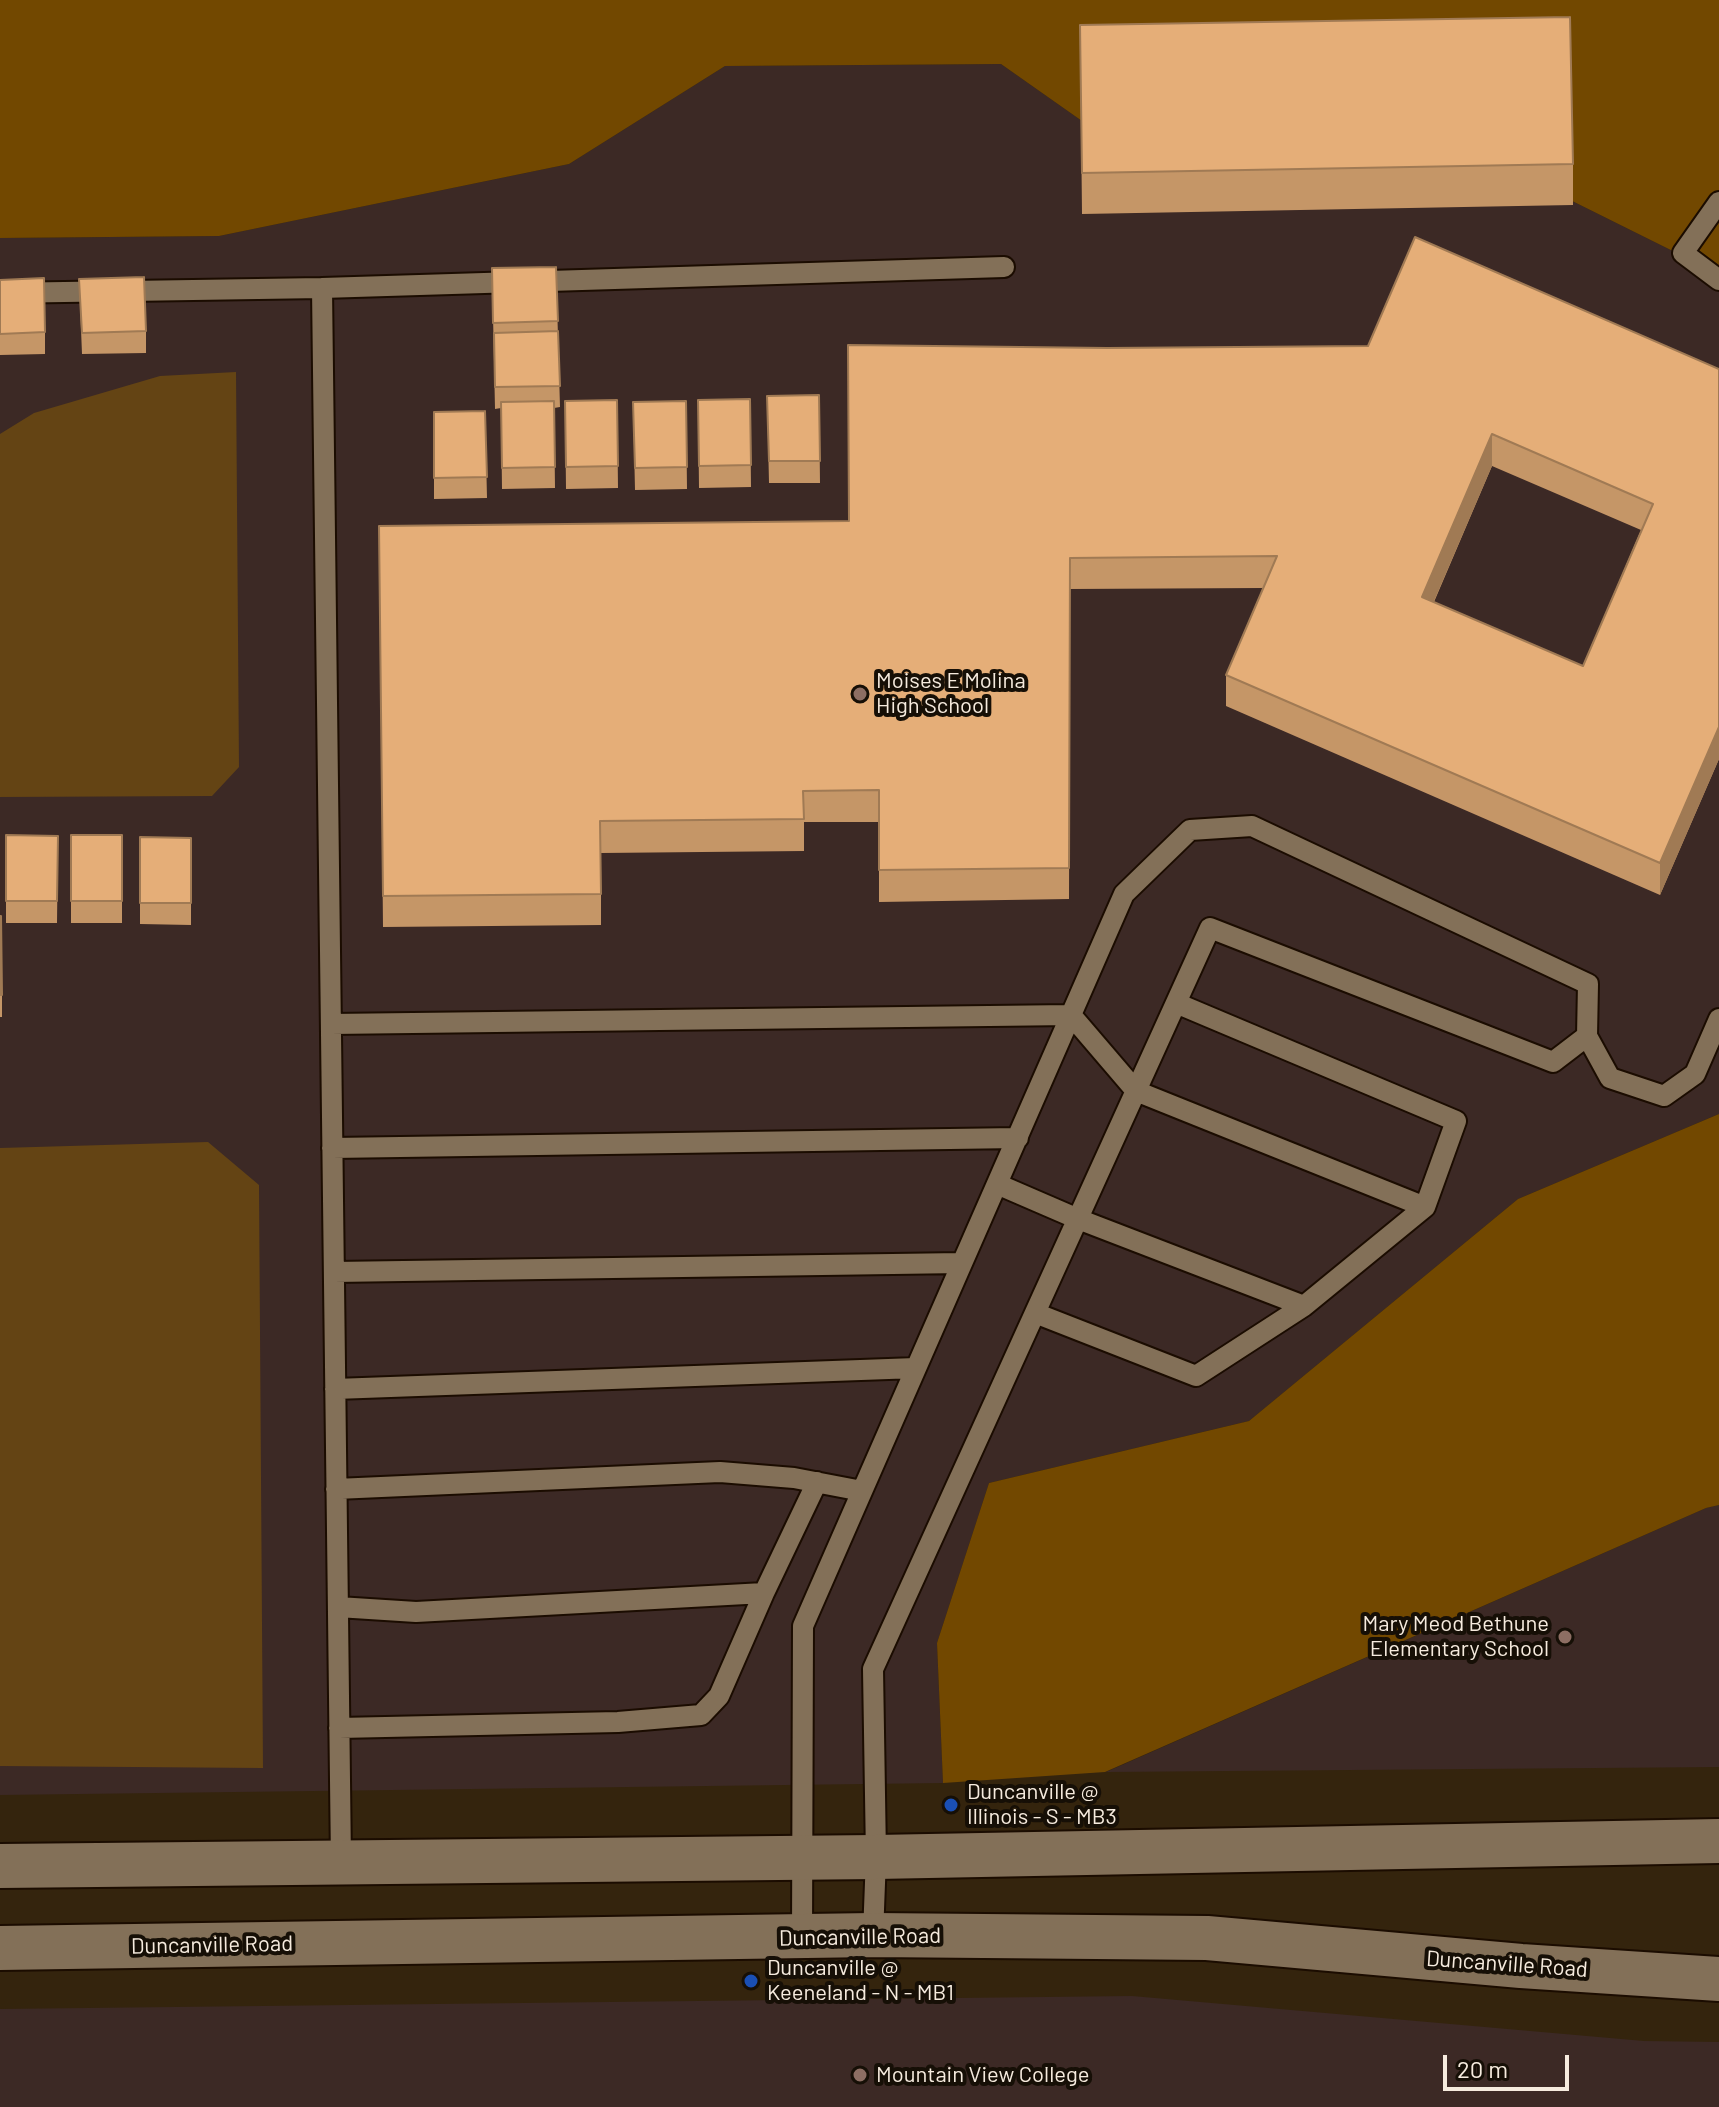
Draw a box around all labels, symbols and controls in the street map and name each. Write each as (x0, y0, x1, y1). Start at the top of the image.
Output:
place label: Moises E Molina High School (876, 668, 1026, 720)
marker: Moises E Molina High School (851, 685, 869, 703)
place label: Mary Meod Bethune Elementary School (1363, 1611, 1549, 1662)
marker: Mary Meod Bethune Elementary School (1556, 1628, 1574, 1646)
place label: Duncanville @ Illinois - S - MB3 (967, 1779, 1117, 1830)
marker: Duncanville @ Illinois - S - MB3 (942, 1796, 960, 1814)
street label: Duncanville Road (779, 1922, 941, 1952)
street label: Duncanville Road (131, 1930, 293, 1960)
street label: Duncanville Road (1425, 1945, 1589, 1983)
place label: Duncanville @ Keeneland - N - MB1 (767, 1955, 954, 2006)
marker: Duncanville @ Keeneland - N - MB1 (742, 1972, 760, 1990)
scale bar (1447, 2039, 1573, 2089)
text: 20 m (1457, 2054, 1508, 2083)
place label: Mountain View College (876, 2062, 1089, 2088)
marker: Mountain View College (851, 2066, 869, 2084)

